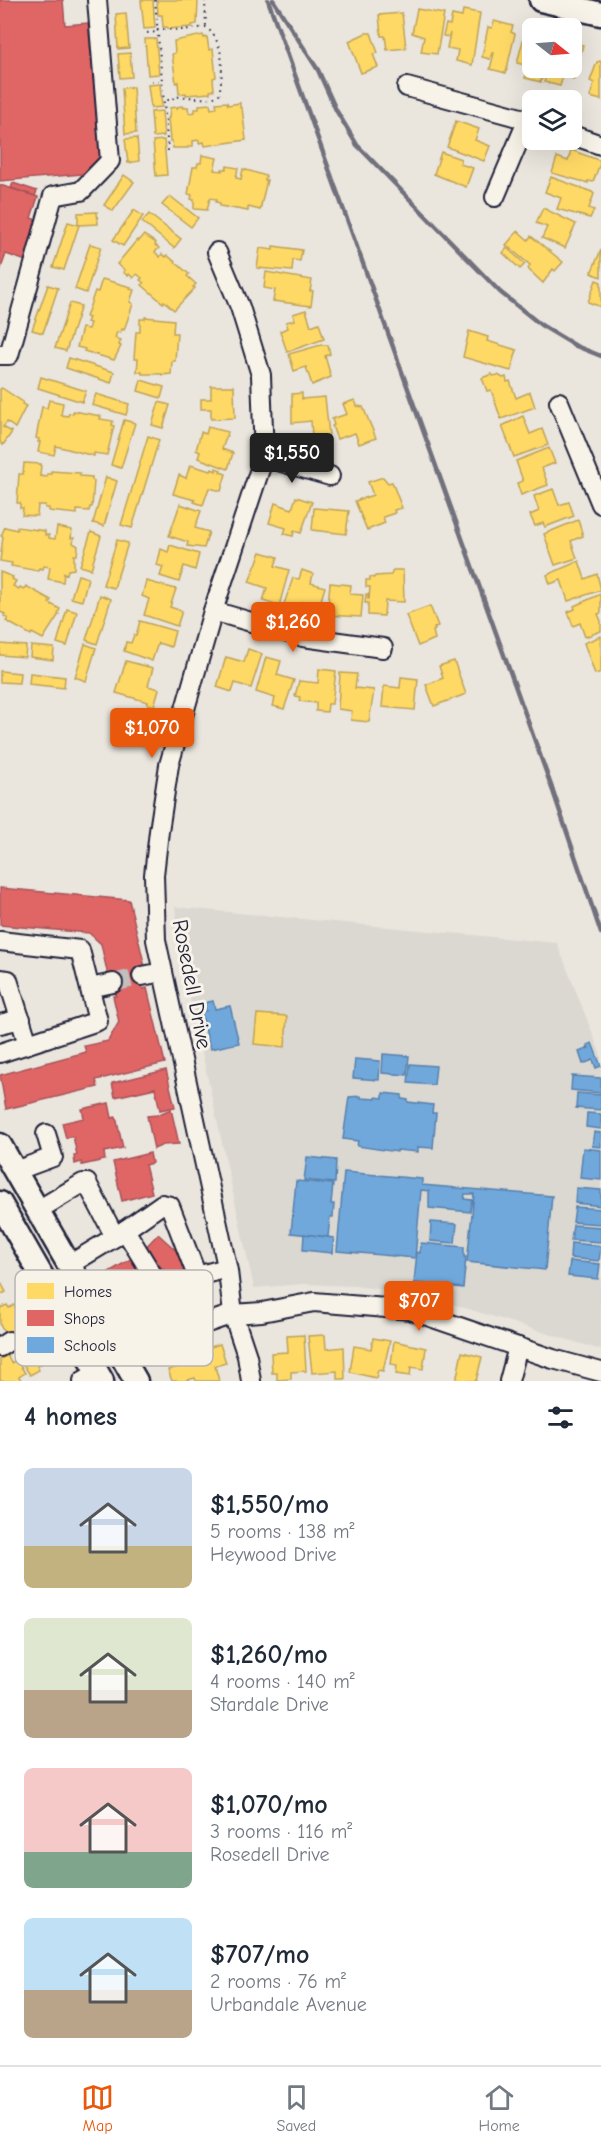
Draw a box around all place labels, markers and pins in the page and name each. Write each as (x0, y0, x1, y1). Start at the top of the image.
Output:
pin: $1,550 (243, 433, 341, 484)
pin: $1,260 (244, 602, 342, 653)
pin: $1,070 (103, 708, 201, 759)
pin: $707 (383, 1281, 455, 1332)

